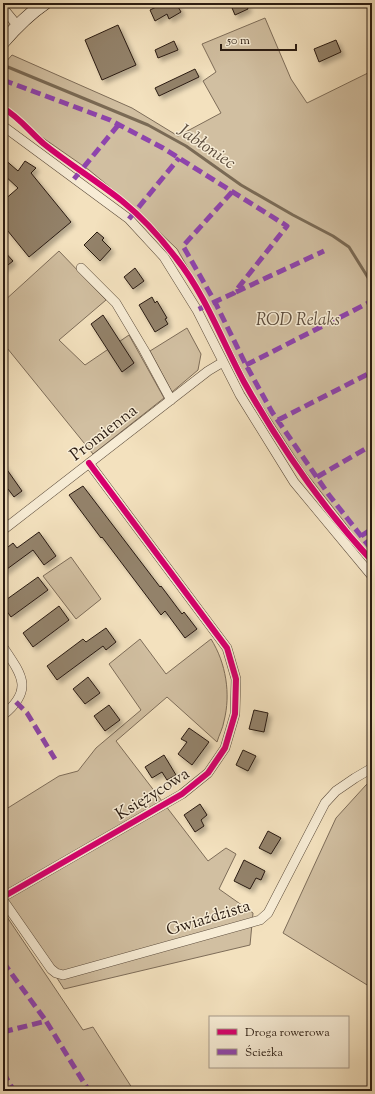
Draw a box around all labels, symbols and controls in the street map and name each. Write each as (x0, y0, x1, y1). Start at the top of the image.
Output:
scale bar (221, 26, 296, 52)
text: 50 m (226, 32, 250, 50)
water label: Jabłoniec (171, 118, 240, 177)
park label: ROD Relaks (256, 309, 340, 333)
street label: Promienna (65, 399, 143, 468)
street label: Księżycowa (111, 762, 195, 827)
street label: Gwiaździsta (164, 895, 254, 943)
legend (209, 1016, 349, 1068)
text: Droga rowerowa (245, 1024, 330, 1042)
text: Ścieżka (245, 1044, 284, 1062)

